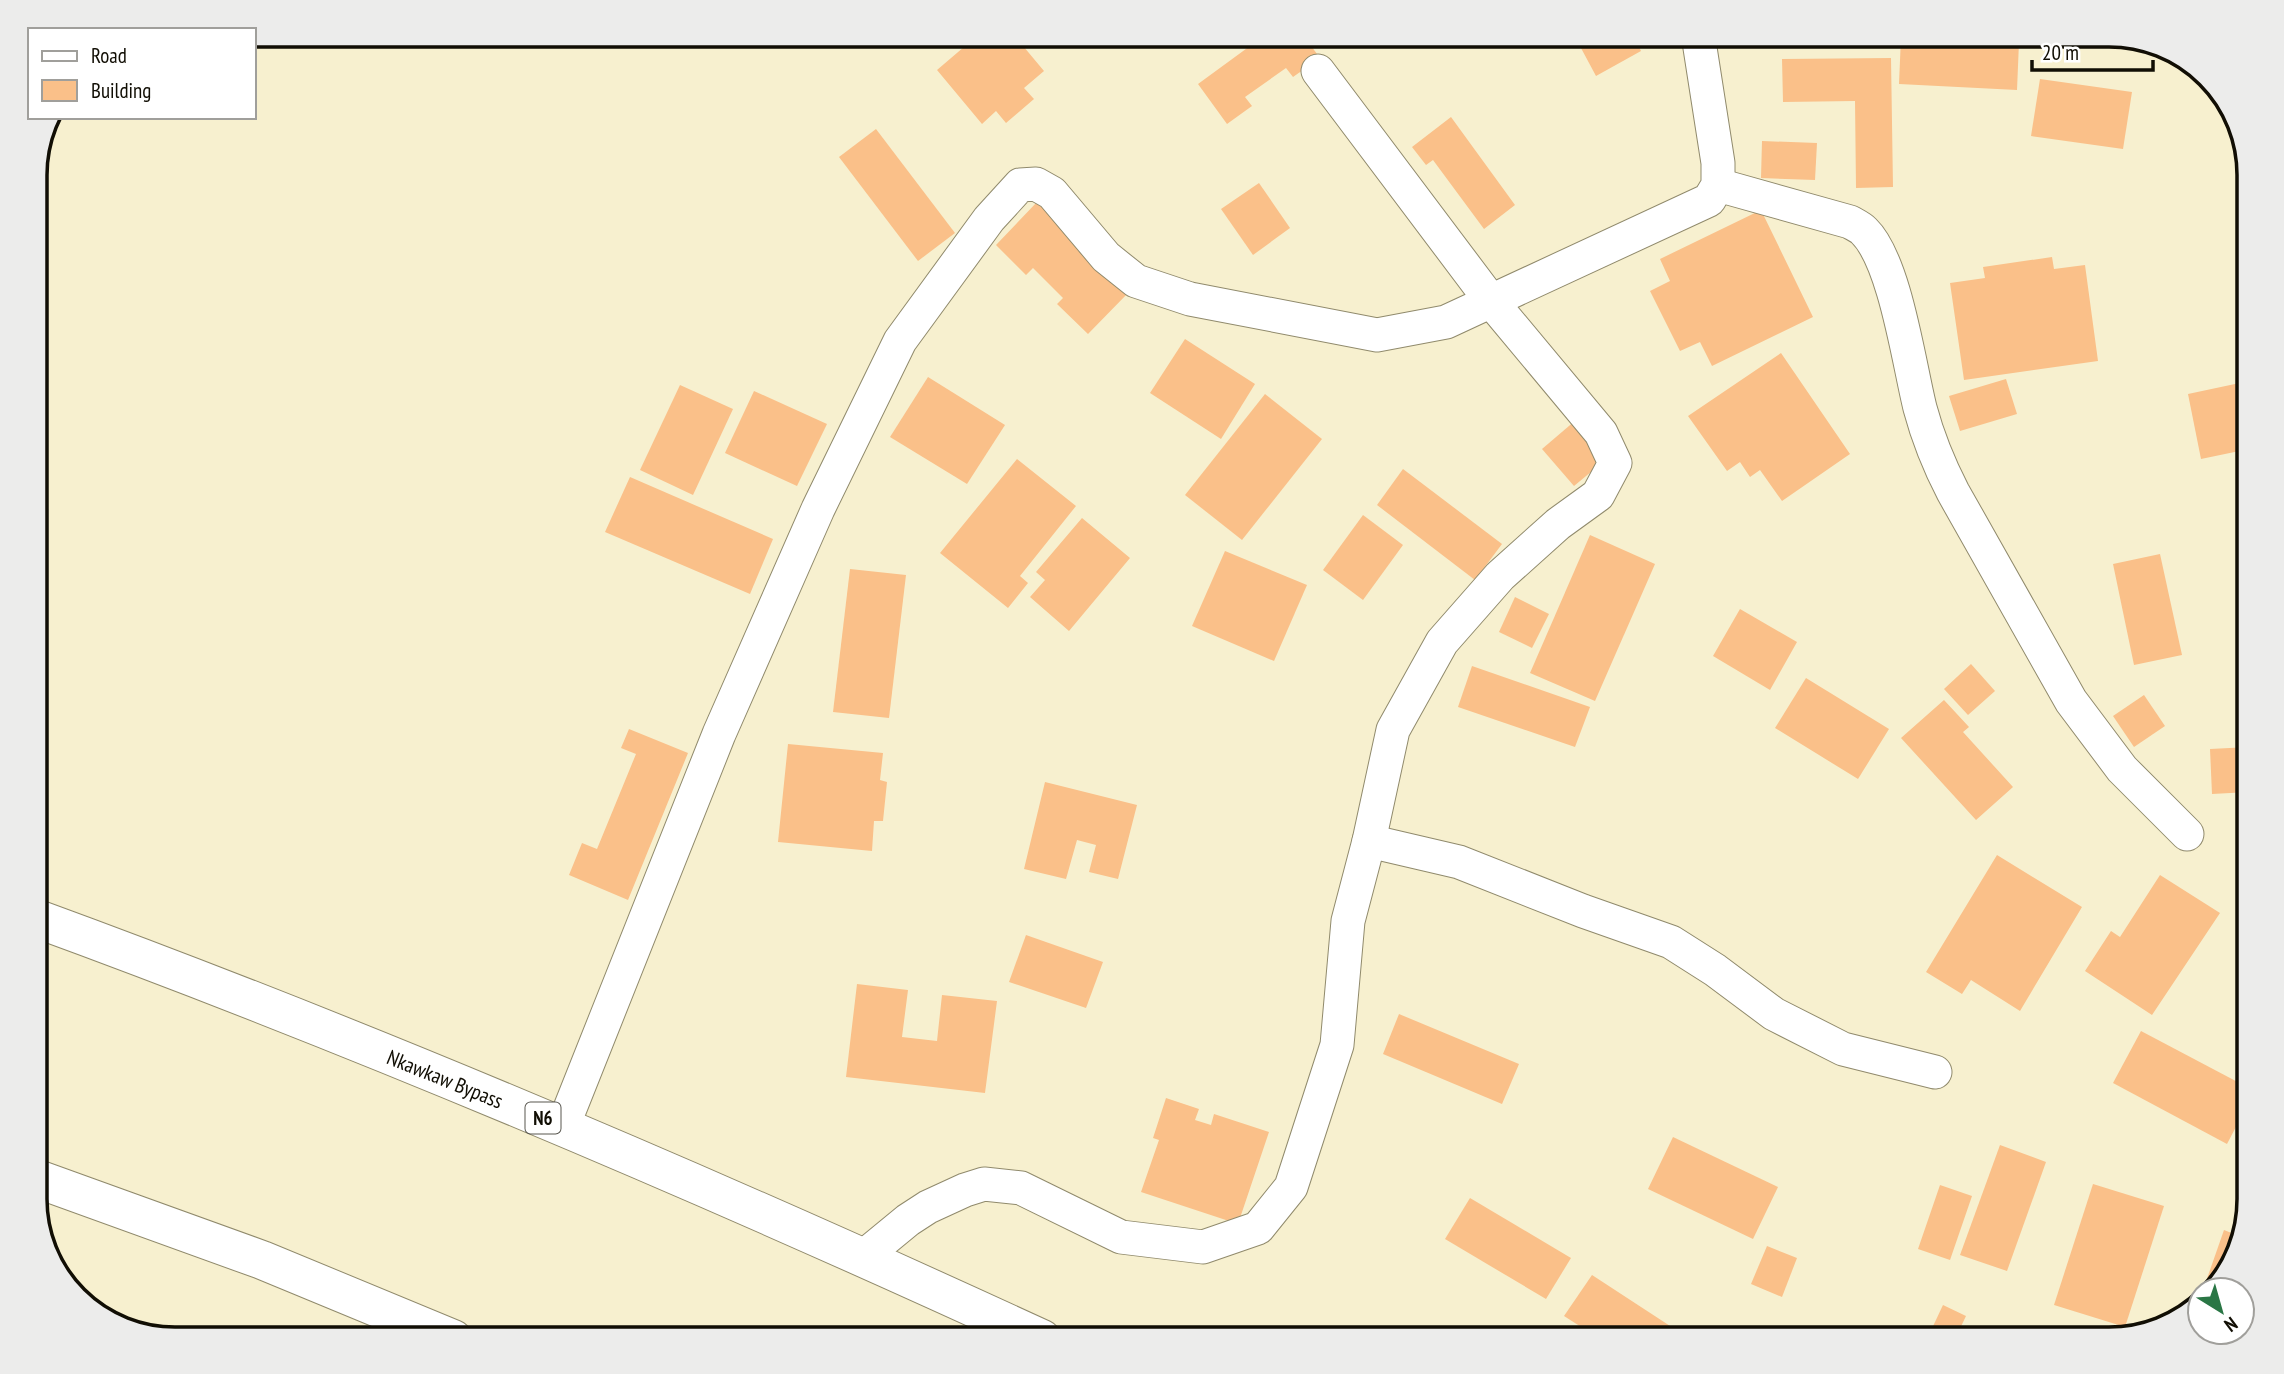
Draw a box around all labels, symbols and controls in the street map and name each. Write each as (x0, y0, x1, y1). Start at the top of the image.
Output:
legend (28, 28, 256, 119)
scale bar (2032, 28, 2153, 72)
text: 20 m (2042, 39, 2079, 66)
text: Road (91, 42, 127, 69)
text: Building (91, 77, 151, 104)
street label: Nkawkaw Bypass (383, 1043, 507, 1115)
road number: N6 (526, 1102, 560, 1134)
north arrow (2186, 1276, 2256, 1346)
text: N (2220, 1312, 2243, 1337)

